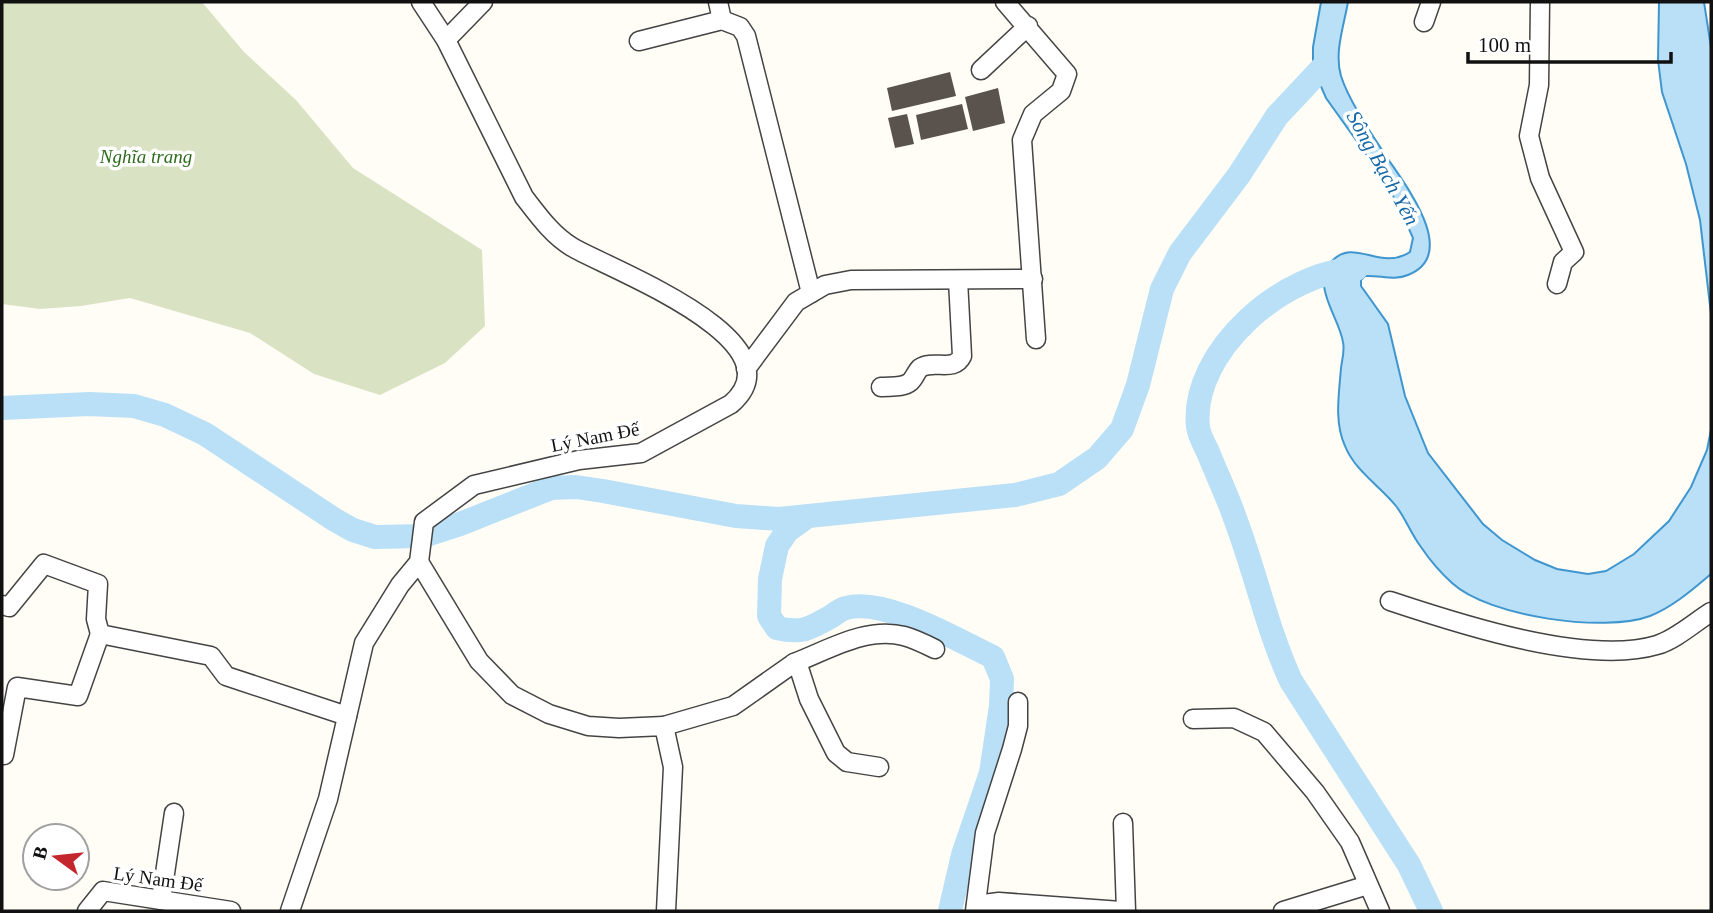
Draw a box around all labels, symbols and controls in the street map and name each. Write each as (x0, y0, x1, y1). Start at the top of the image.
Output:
scale bar (1468, 21, 1671, 65)
text: 100 m (1478, 33, 1531, 57)
water label: Sông Bạch Yến (1342, 107, 1424, 229)
park label: Nghĩa trang (99, 146, 192, 167)
street label: Lý Nam Đế (549, 418, 642, 456)
north arrow (21, 822, 91, 892)
text: B (28, 844, 52, 862)
street label: Lý Nam Đế (112, 862, 204, 896)

